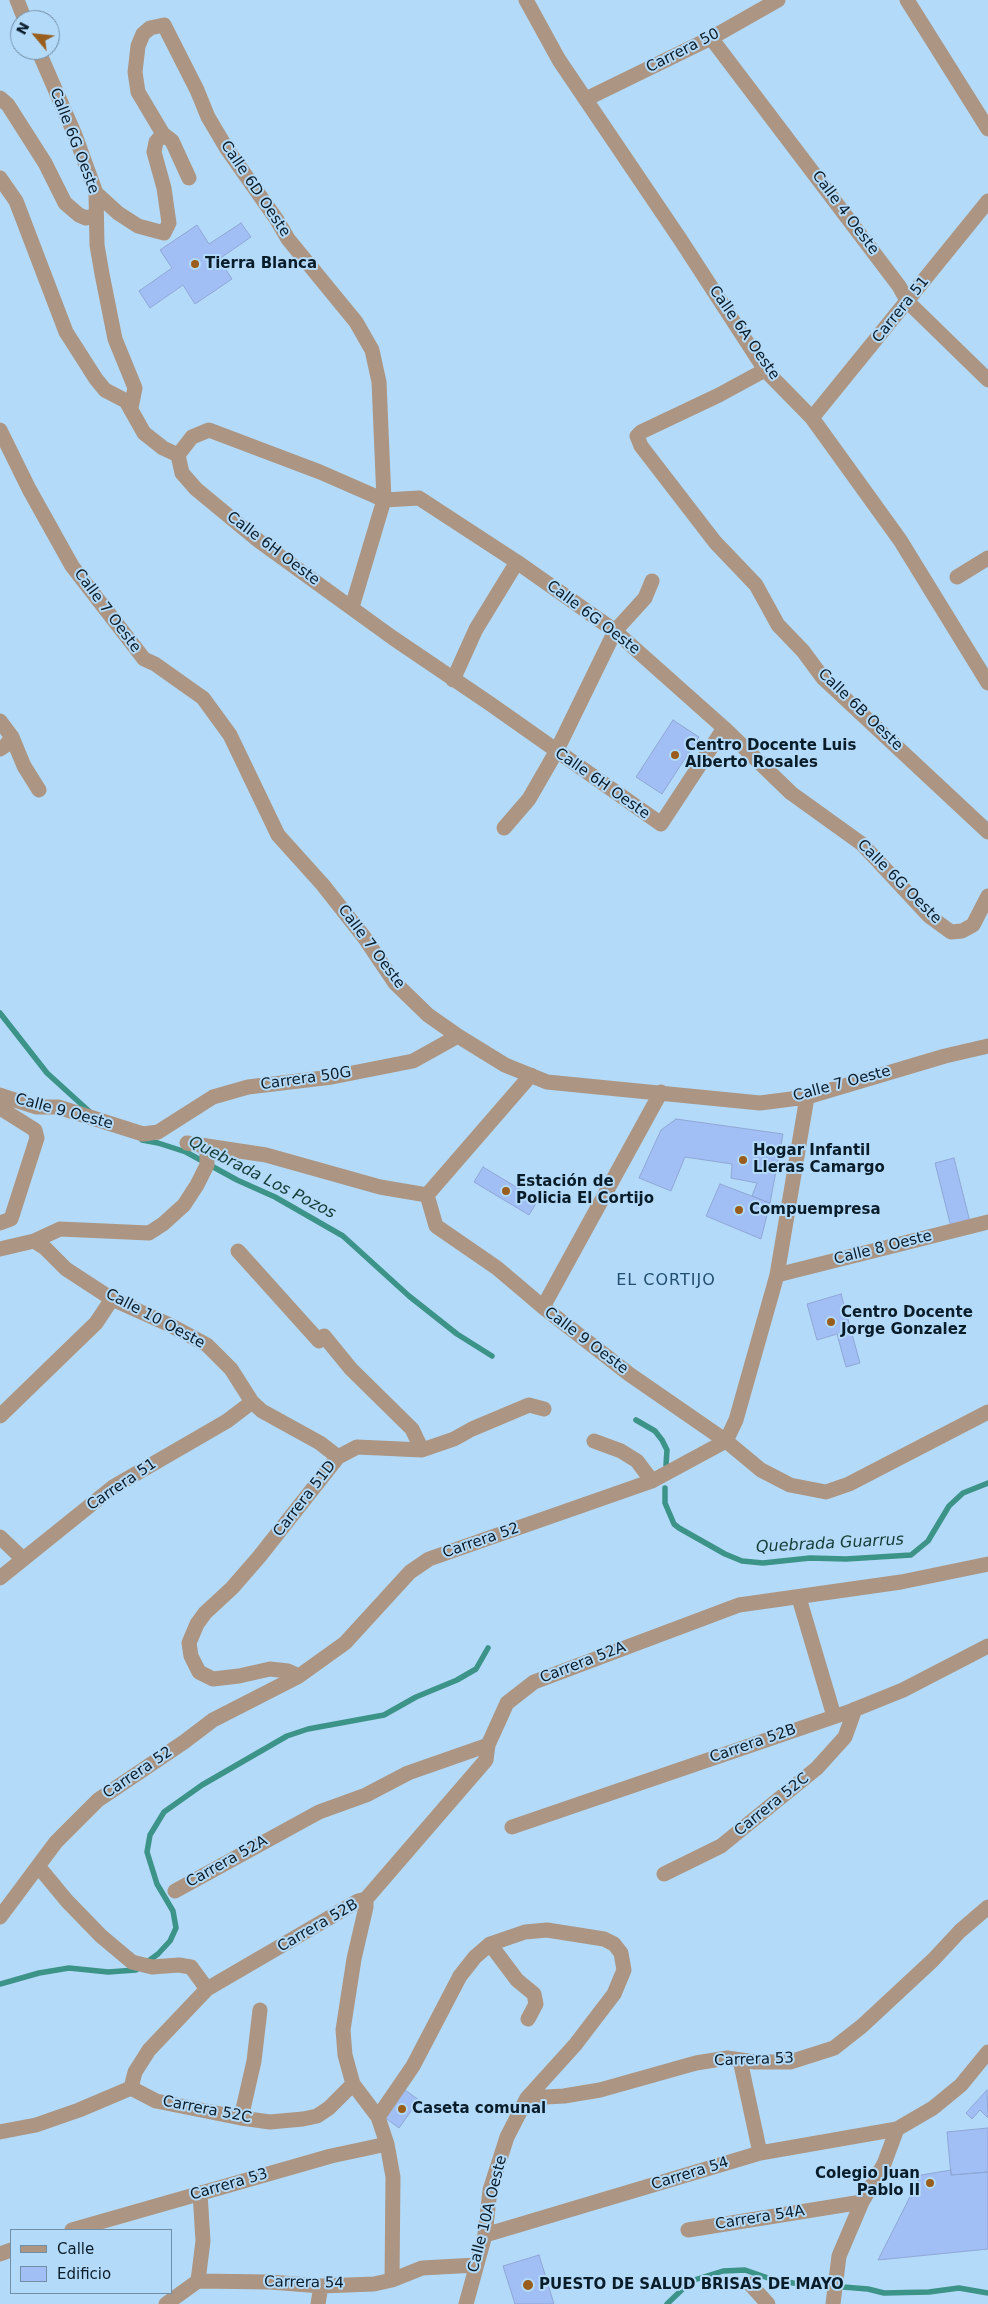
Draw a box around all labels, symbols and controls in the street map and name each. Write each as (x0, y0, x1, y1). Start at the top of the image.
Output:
north arrow (10, 10, 60, 60)
text: N (13, 19, 32, 37)
street label: Carrera 50 (643, 25, 723, 77)
street label: Calle 6G Oeste (46, 86, 102, 196)
street label: Calle 6D Oeste (216, 138, 294, 240)
street label: Calle 4 Oeste (808, 168, 882, 258)
place label: Tierra Blanca (205, 255, 317, 273)
marker: Tierra Blanca (189, 258, 201, 270)
street label: Carrera 51 (869, 273, 933, 347)
street label: Calle 6A Oeste (705, 283, 783, 383)
street label: Calle 6H Oeste (223, 508, 323, 590)
street label: Calle 7 Oeste (70, 566, 144, 656)
street label: Calle 6G Oeste (543, 577, 643, 659)
street label: Calle 6B Oeste (814, 665, 906, 755)
place label: Centro Docente Luis Alberto Rosales (685, 737, 856, 772)
street label: Calle 6H Oeste (551, 745, 653, 823)
marker: Centro Docente Luis Alberto Rosales (669, 749, 681, 761)
street label: Calle 6G Oeste (853, 836, 945, 928)
street label: Calle 7 Oeste (334, 902, 408, 992)
street label: Calle 7 Oeste (791, 1062, 893, 1106)
street label: Carrera 50G (259, 1064, 353, 1094)
street label: Calle 9 Oeste (13, 1090, 115, 1134)
water label: Quebrada Los Pozos (185, 1133, 339, 1223)
place label: Hogar Infantil Lleras Camargo (753, 1142, 885, 1177)
marker: Hogar Infantil Lleras Camargo (737, 1154, 749, 1166)
place label: Estación de Policia El Cortijo (516, 1173, 654, 1208)
marker: Estación de Policia El Cortijo (500, 1185, 512, 1197)
place label: Compuempresa (749, 1201, 881, 1219)
marker: Compuempresa (733, 1204, 745, 1216)
street label: Calle 8 Oeste (832, 1227, 934, 1269)
district label: EL CORTIJO (615, 1271, 717, 1291)
street label: Calle 10 Oeste (102, 1285, 208, 1353)
street label: Calle 9 Oeste (541, 1304, 631, 1378)
place label: Centro Docente Jorge Gonzalez (841, 1304, 973, 1339)
marker: Centro Docente Jorge Gonzalez (825, 1316, 837, 1328)
street label: Carrera 51 (84, 1455, 160, 1515)
street label: Carrera 51D (270, 1457, 340, 1541)
street label: Carrera 52 (440, 1519, 522, 1563)
water label: Quebrada Guarrus (756, 1531, 904, 1557)
street label: Carrera 52A (538, 1638, 628, 1688)
street label: Carrera 52B (707, 1721, 799, 1767)
street label: Carrera 52 (100, 1743, 176, 1803)
street label: Carrera 52C (731, 1770, 813, 1840)
street label: Carrera 52A (183, 1832, 271, 1892)
street label: Carrera 52B (274, 1896, 362, 1956)
street label: Carrera 53 (714, 2050, 794, 2070)
street label: Carrera 52C (161, 2093, 253, 2127)
place label: Caseta comunal (412, 2100, 546, 2118)
marker: Caseta comunal (396, 2103, 408, 2115)
street label: Calle 10A Oeste (465, 2154, 511, 2274)
street label: Carrera 54 (649, 2154, 731, 2194)
street label: Carrera 53 (188, 2165, 270, 2205)
place label: Colegio Juan Pablo II (815, 2165, 920, 2200)
marker: Colegio Juan Pablo II (924, 2177, 936, 2189)
street label: Carrera 54A (714, 2202, 806, 2234)
legend (10, 2229, 172, 2294)
text: Calle (57, 2240, 94, 2258)
text: Edificio (57, 2265, 111, 2283)
street label: Carrera 54 (264, 2273, 344, 2293)
place label: PUESTO DE SALUD BRISAS DE MAYO (539, 2276, 844, 2294)
marker: PUESTO DE SALUD BRISAS DE MAYO (521, 2278, 535, 2292)

